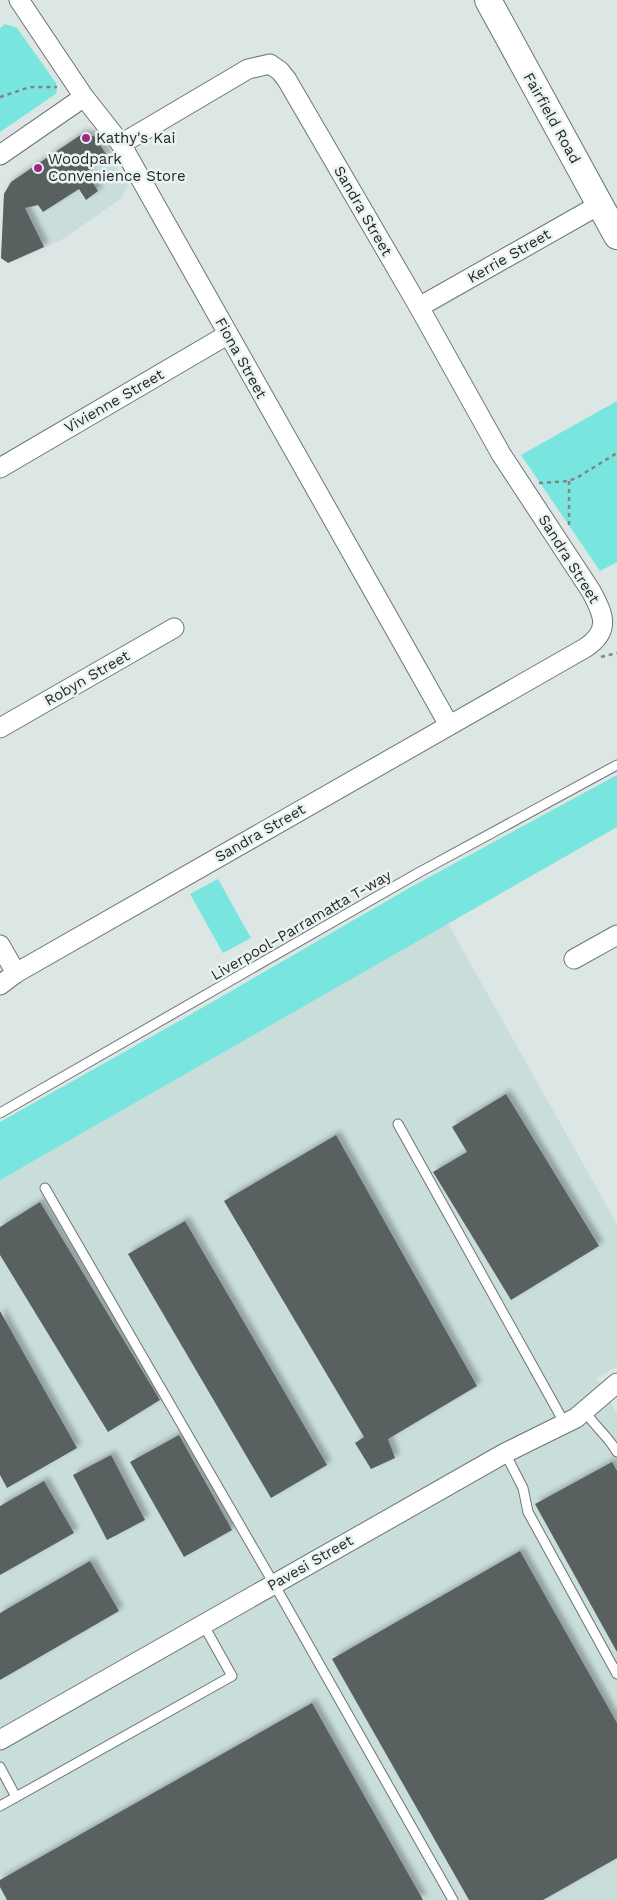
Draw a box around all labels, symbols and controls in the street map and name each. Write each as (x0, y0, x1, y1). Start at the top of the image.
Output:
street label: Fairfield Road (520, 69, 584, 167)
place label: Kathy's Kai (96, 129, 175, 147)
marker: Kathy's Kai (80, 132, 92, 144)
place label: Woodpark Convenience Store (48, 150, 186, 185)
marker: Woodpark Convenience Store (32, 162, 44, 174)
street label: Sandra Street (330, 163, 396, 260)
street label: Kerrie Street (464, 225, 554, 287)
street label: Fiona Street (211, 314, 271, 402)
street label: Vivienne Street (61, 365, 167, 437)
street label: Sandra Street (535, 511, 604, 607)
street label: Robyn Street (41, 646, 133, 710)
street label: Sandra Street (212, 800, 309, 866)
street label: Liverpool–Parramatta T-way (208, 866, 395, 984)
street label: Pavesi Street (264, 1531, 357, 1595)

